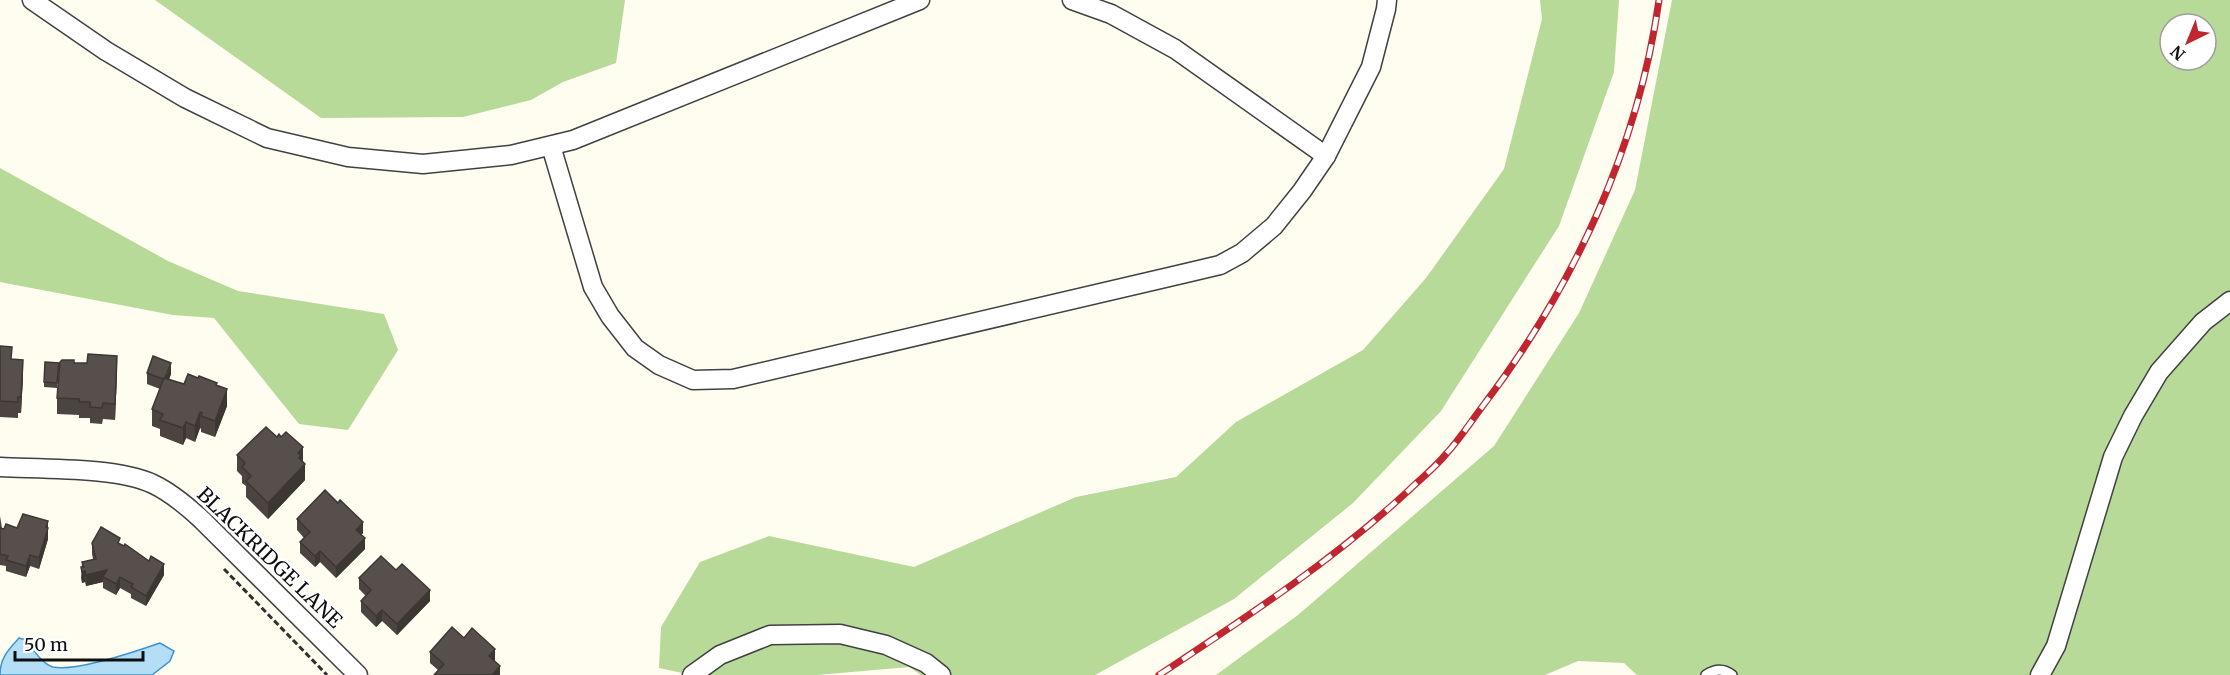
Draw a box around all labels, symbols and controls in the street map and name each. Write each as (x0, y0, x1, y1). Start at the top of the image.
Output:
north arrow (2158, 12, 2218, 72)
text: N (2166, 41, 2189, 65)
street label: BLACKRIDGE LANE (192, 481, 348, 633)
scale bar (15, 624, 142, 662)
text: 50 m (24, 633, 68, 656)

